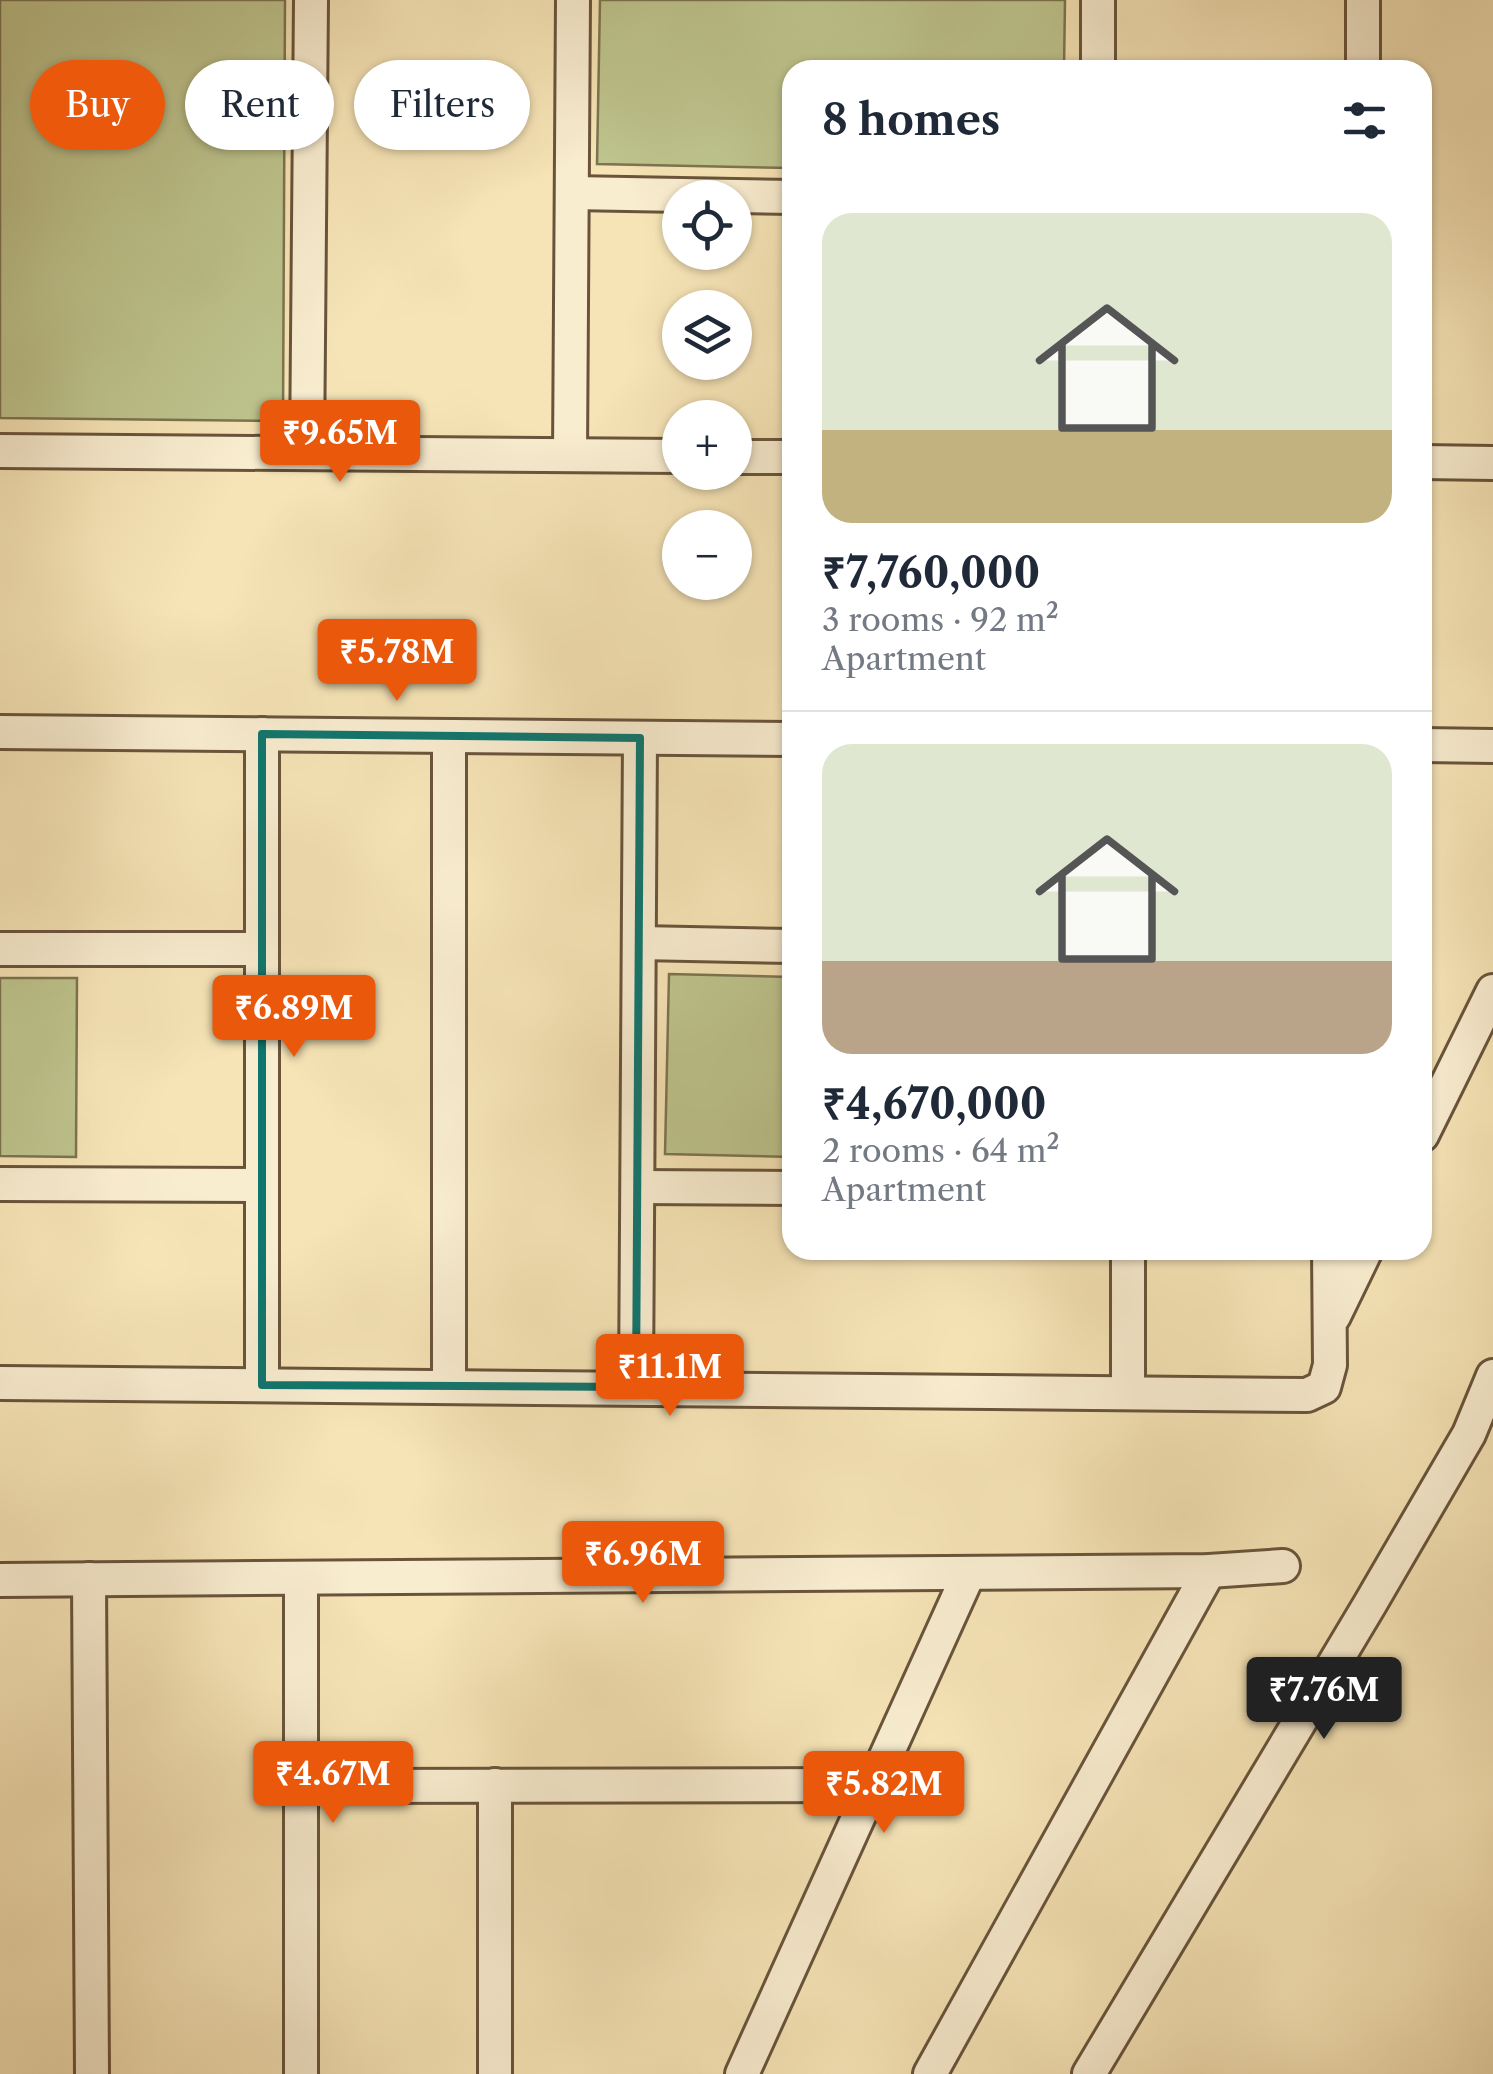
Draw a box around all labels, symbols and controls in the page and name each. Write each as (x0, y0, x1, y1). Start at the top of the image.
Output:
chip: Buy (30, 60, 165, 150)
chip: Rent (185, 60, 334, 150)
chip: Filters (354, 60, 530, 150)
icon: filters (1337, 93, 1392, 148)
text: 8 homes (822, 94, 1000, 146)
map controls (662, 180, 752, 600)
button: locate (662, 180, 752, 270)
icon: home (1017, 278, 1197, 458)
button: layers (662, 290, 752, 380)
pin: ₹9.65M (259, 400, 421, 485)
button: + (662, 400, 752, 490)
text: ₹9.65M (282, 413, 398, 452)
button: − (662, 510, 752, 600)
text: ₹7,760,000 (822, 547, 1040, 599)
text: 3 rooms · 92 m² (822, 600, 1059, 639)
pin: ₹5.78M (316, 619, 478, 704)
text: ₹5.78M (340, 632, 454, 671)
text: Apartment (822, 639, 986, 678)
icon: home (1017, 809, 1197, 989)
pin: ₹6.89M (213, 975, 375, 1060)
text: ₹6.89M (234, 988, 354, 1027)
text: ₹4,670,000 (822, 1078, 1046, 1130)
text: 2 rooms · 64 m² (822, 1131, 1060, 1170)
text: Apartment (822, 1170, 986, 1209)
pin: ₹11.1M (589, 1334, 751, 1419)
text: ₹11.1M (618, 1347, 722, 1386)
pin: ₹6.96M (562, 1521, 724, 1606)
text: ₹6.96M (584, 1534, 702, 1573)
pin: ₹7.76M (1243, 1657, 1405, 1742)
text: ₹7.76M (1269, 1670, 1379, 1709)
pin: ₹4.67M (252, 1741, 414, 1826)
pin: ₹5.82M (803, 1751, 965, 1836)
text: ₹4.67M (275, 1754, 391, 1793)
text: ₹5.82M (825, 1764, 943, 1803)

